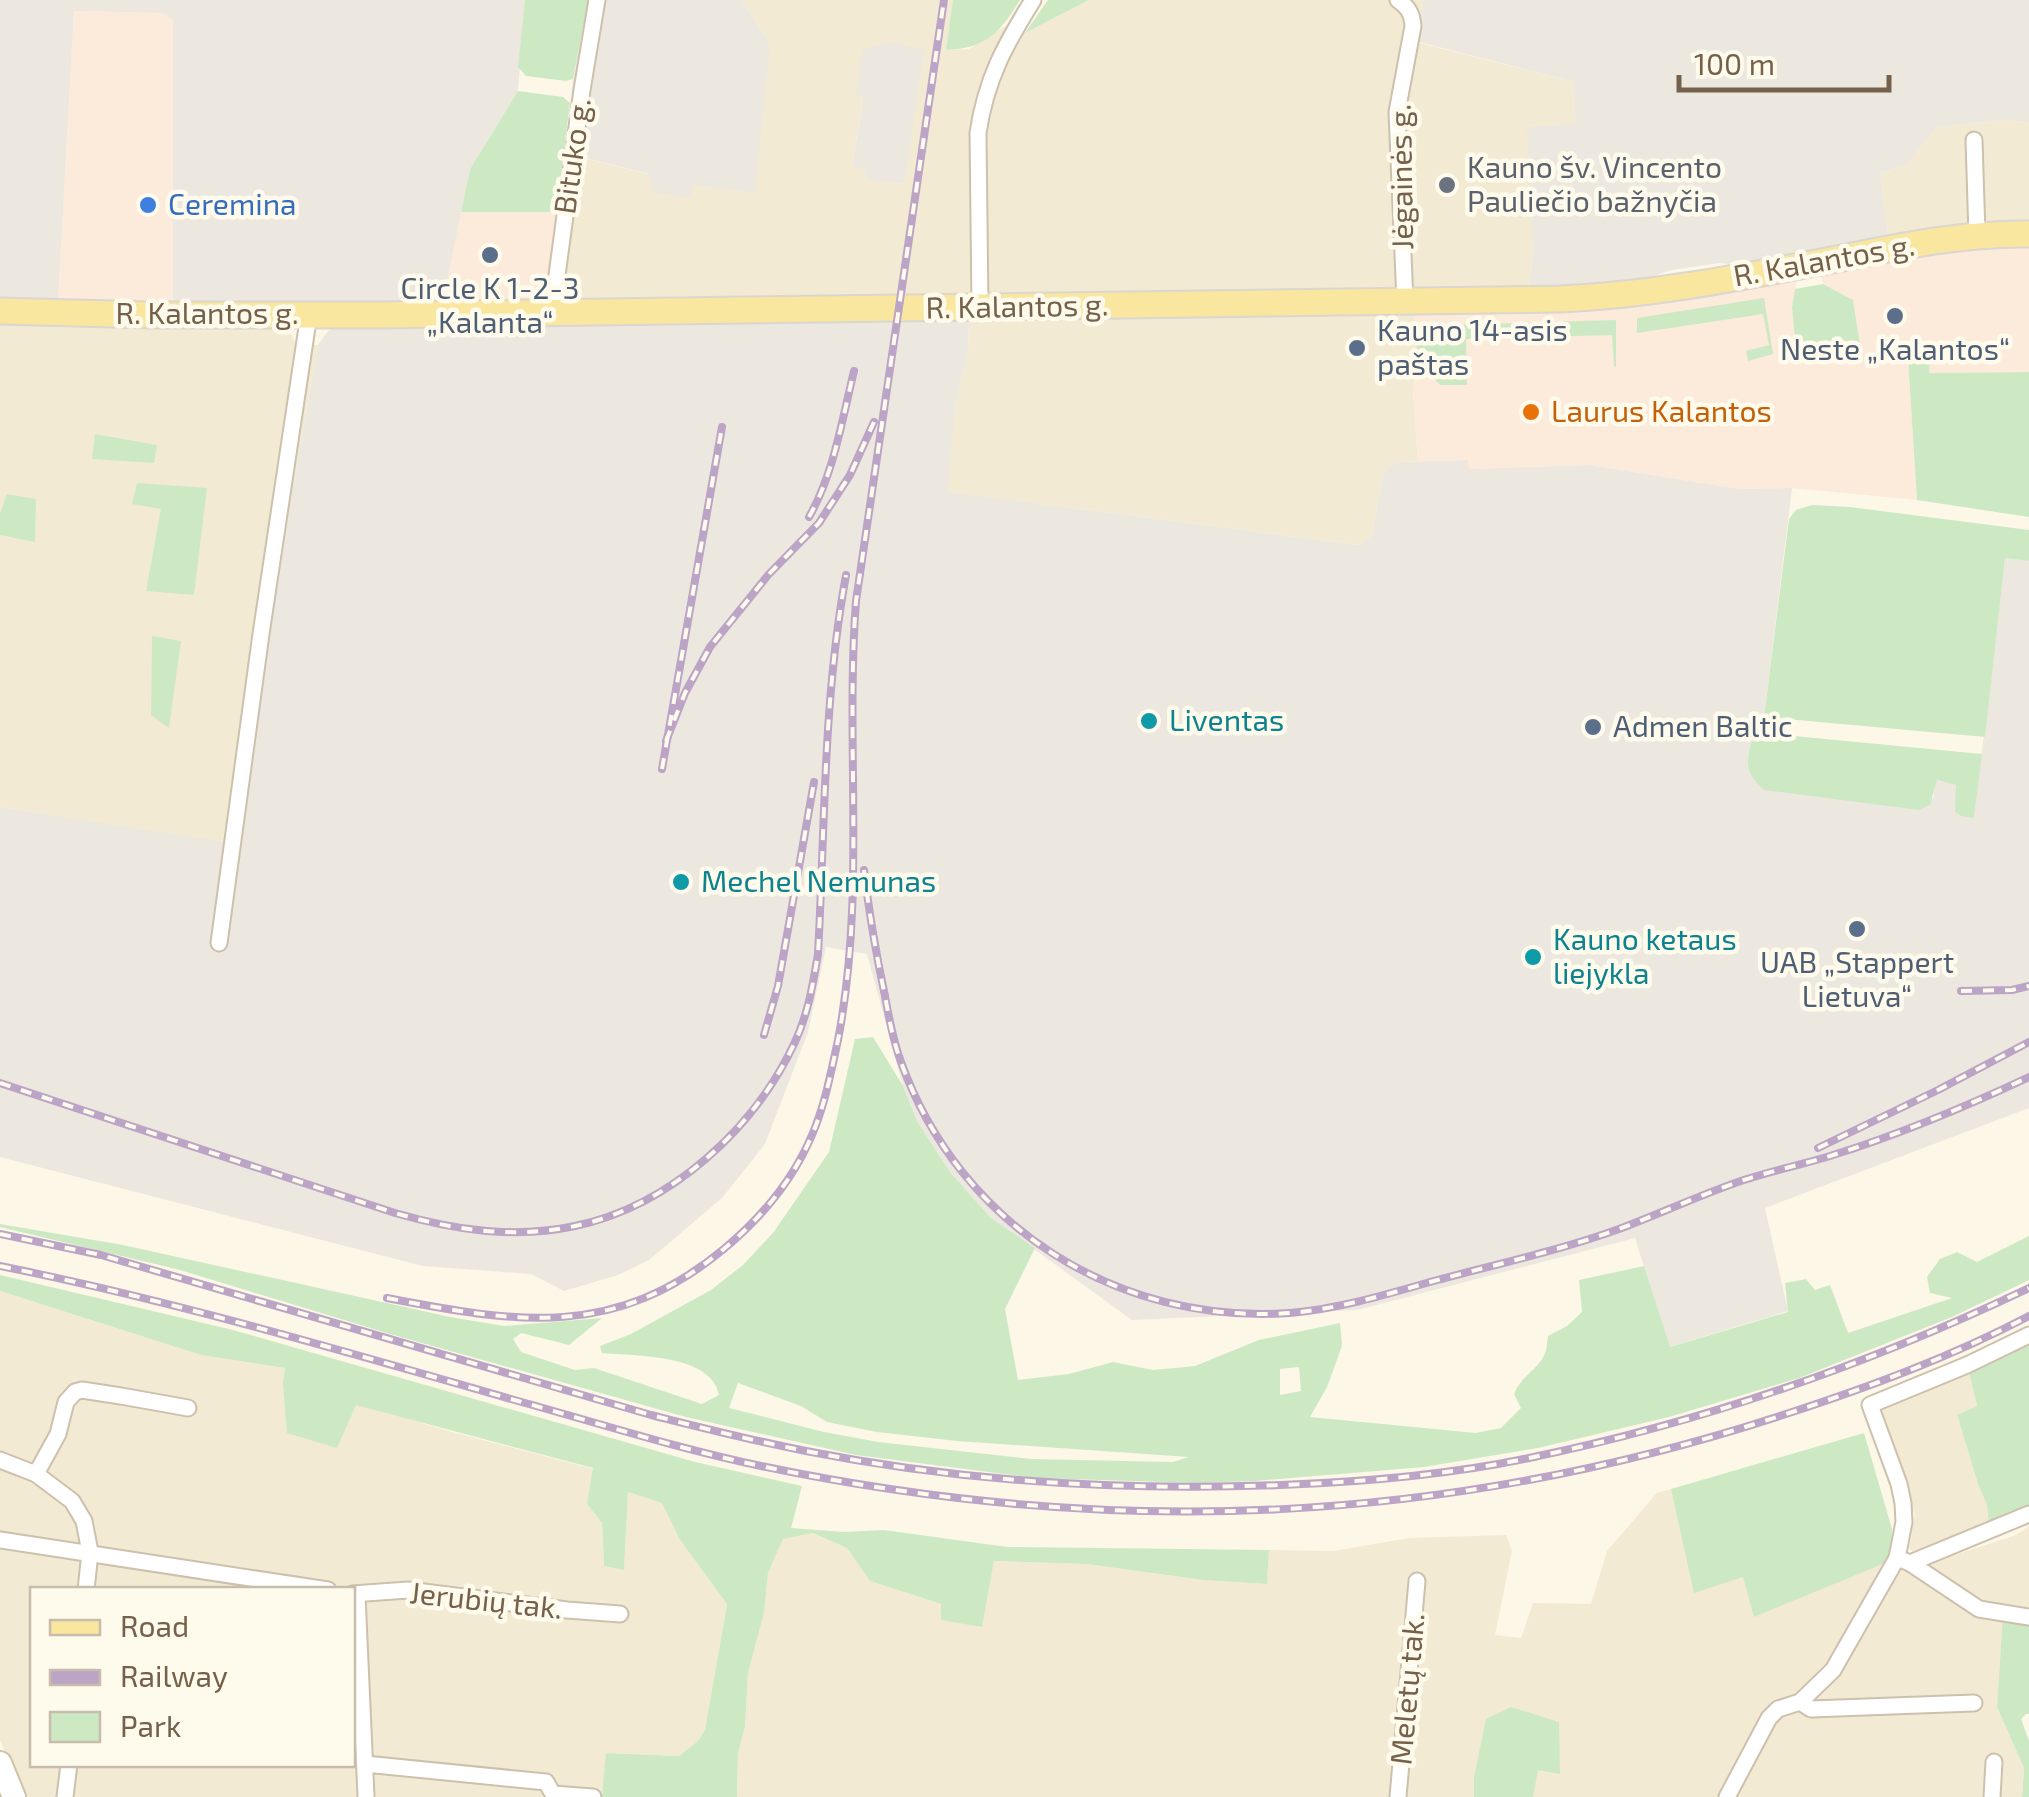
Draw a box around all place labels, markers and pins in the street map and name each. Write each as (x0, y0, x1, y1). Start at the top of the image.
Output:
place label: Kauno šv. Vincento Pauliečio bažnyčia (1467, 148, 1722, 218)
marker: Kauno šv. Vincento Pauliečio bažnyčia (1436, 174, 1458, 196)
place label: Ceremina (168, 185, 297, 221)
marker: Ceremina (137, 194, 159, 216)
marker: Circle K 1-2-3 „Kalanta“ (479, 244, 501, 266)
place label: Circle K 1-2-3 „Kalanta“ (400, 269, 580, 339)
marker: Neste „Kalantos“ (1884, 305, 1906, 327)
place label: Kauno 14-asis paštas (1377, 311, 1568, 381)
place label: Neste „Kalantos“ (1780, 330, 2010, 366)
marker: Kauno 14-asis paštas (1346, 337, 1368, 359)
place label: Laurus Kalantos (1551, 392, 1772, 428)
marker: Laurus Kalantos (1520, 401, 1542, 423)
place label: Liventas (1169, 701, 1284, 737)
place label: Admen Baltic (1613, 707, 1793, 743)
marker: Liventas (1138, 710, 1160, 732)
marker: Admen Baltic (1582, 716, 1604, 738)
place label: Mechel Nemunas (701, 862, 936, 898)
marker: Mechel Nemunas (670, 871, 692, 893)
marker: UAB „Stappert Lietuva“ (1846, 918, 1868, 940)
place label: Kauno ketaus liejykla (1553, 920, 1737, 990)
place label: UAB „Stappert Lietuva“ (1760, 943, 1954, 1013)
marker: Kauno ketaus liejykla (1522, 946, 1544, 968)

